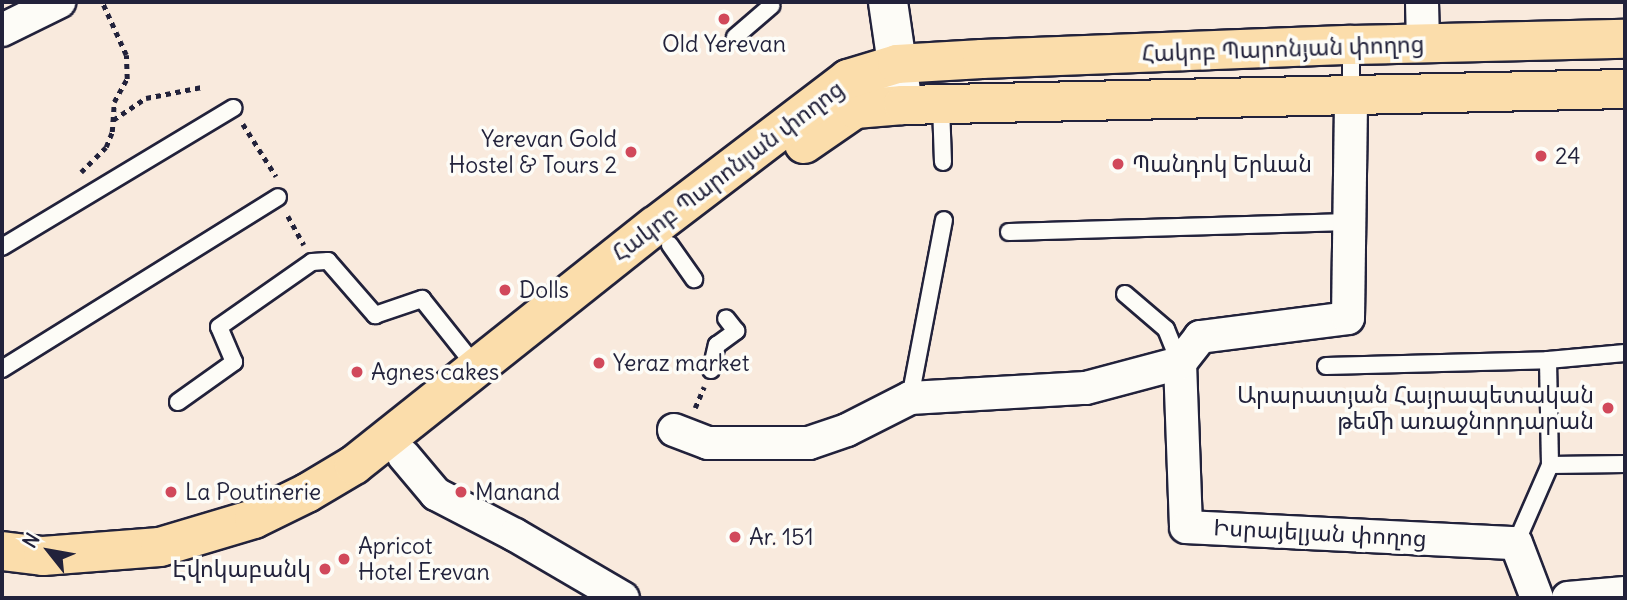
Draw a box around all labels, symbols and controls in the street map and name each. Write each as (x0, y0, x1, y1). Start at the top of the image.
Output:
marker: Old Yerevan (716, 11, 732, 27)
place label: Old Yerevan (662, 30, 786, 58)
street label: Հակոբ Պարոնյան փողոց (1141, 30, 1425, 68)
street label: Հակոբ Պարոնյան փողոց (607, 75, 849, 267)
place label: Yerevan Gold Hostel & Tours 2 (449, 125, 617, 179)
place label: 24 (1555, 142, 1581, 170)
marker: Yerevan Gold Hostel & Tours 2 (623, 144, 639, 160)
marker: 24 (1533, 148, 1549, 164)
place label: Պանդոկ Երևան (1132, 150, 1312, 178)
marker: Պանդոկ Երևան (1110, 156, 1126, 172)
place label: Dolls (519, 276, 569, 304)
marker: Dolls (497, 282, 513, 298)
place label: Yeraz market (613, 349, 750, 377)
marker: Yeraz market (591, 355, 607, 371)
place label: Agnes cakes (371, 358, 499, 386)
marker: Agnes cakes (349, 364, 365, 380)
place label: Արարատյան Հայրապետական թեմի առաջնորդարան (1237, 381, 1594, 435)
marker: Արարատյան Հայրապետական թեմի առաջնորդարան (1600, 400, 1616, 416)
place label: La Poutinerie (185, 478, 321, 506)
place label: Manand (475, 478, 560, 506)
marker: La Poutinerie (163, 484, 179, 500)
marker: Manand (453, 484, 469, 500)
street label: Իսրայելյան փողոց (1213, 514, 1427, 552)
north arrow (14, 516, 84, 586)
place label: Ar. 151 (749, 523, 814, 551)
text: N (17, 528, 45, 552)
marker: Ar. 151 (727, 529, 743, 545)
place label: Apricot Hotel Erevan (358, 532, 490, 586)
marker: Apricot Hotel Erevan (336, 551, 352, 567)
place label: Էվոկաբանկ (172, 555, 311, 583)
marker: Էվոկաբանկ (317, 561, 333, 577)

